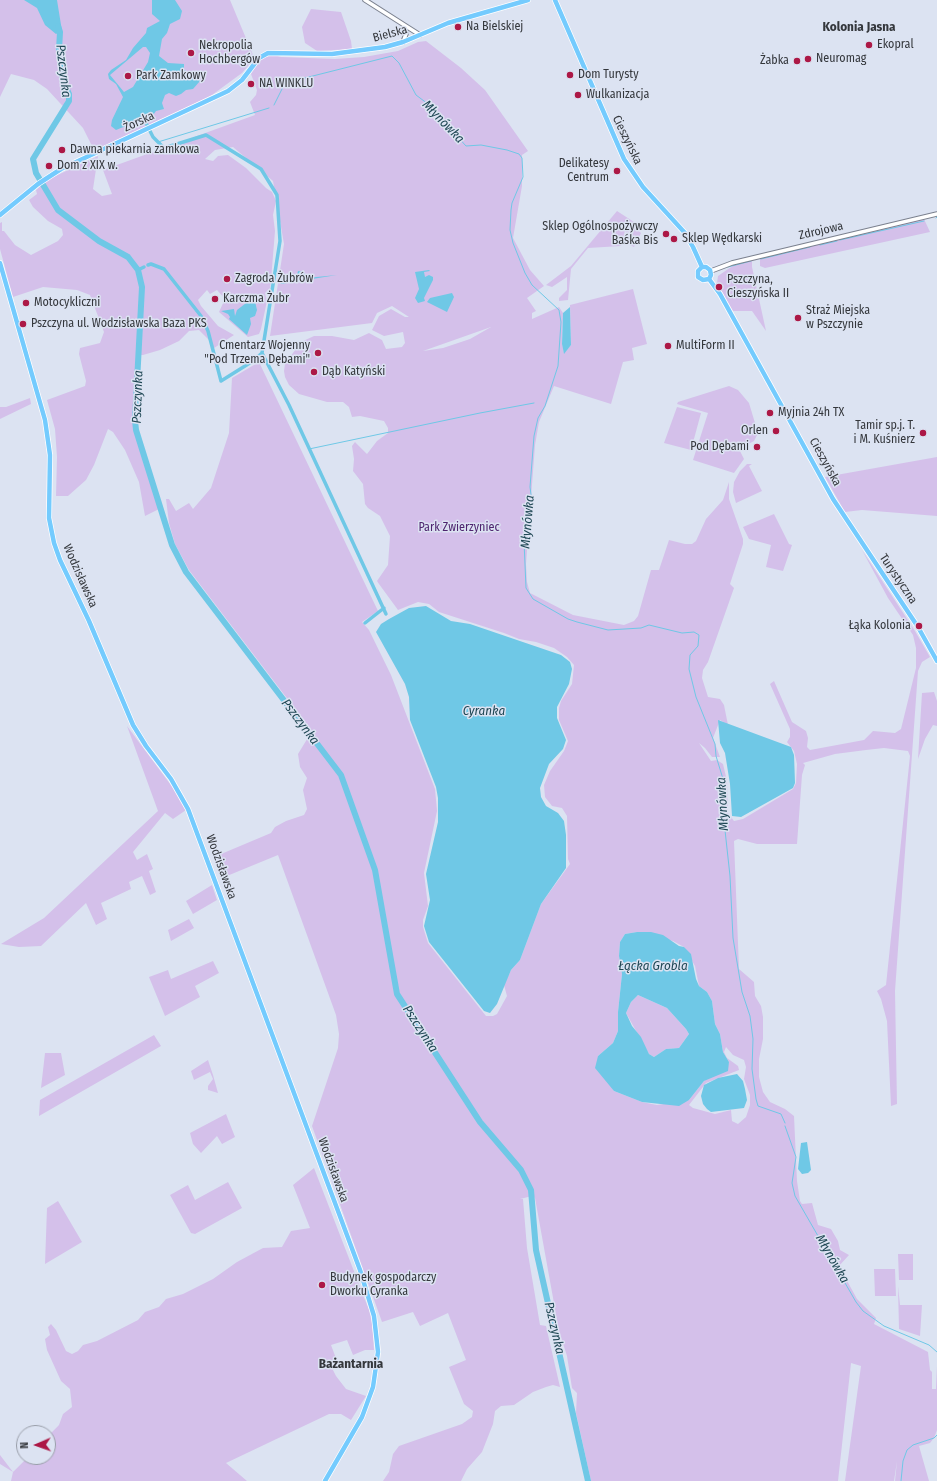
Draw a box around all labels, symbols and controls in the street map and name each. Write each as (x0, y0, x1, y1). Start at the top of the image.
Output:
district label: Kolonia Jasna (822, 19, 896, 35)
place label: Na Bielskiej (466, 20, 523, 34)
marker: Na Bielskiej (453, 22, 463, 32)
street label: Bielska (371, 23, 409, 45)
place label: Ekopral (877, 38, 914, 52)
place label: Nekropolia Hochbergów (199, 39, 260, 67)
marker: Ekopral (864, 40, 874, 50)
water label: Pszczynka (52, 44, 74, 98)
marker: Nekropolia Hochbergów (186, 48, 196, 58)
place label: Neuromag (816, 52, 866, 66)
place label: Żabka (760, 54, 789, 68)
marker: Neuromag (803, 54, 813, 64)
marker: Żabka (792, 56, 802, 66)
place label: Dom Turysty (578, 68, 639, 82)
place label: Park Zamkowy (136, 69, 206, 83)
marker: Dom Turysty (565, 70, 575, 80)
marker: Park Zamkowy (123, 71, 133, 81)
place label: NA WINKLU (259, 77, 313, 91)
marker: NA WINKLU (246, 79, 256, 89)
place label: Wulkanizacja (586, 88, 649, 102)
marker: Wulkanizacja (573, 90, 583, 100)
water label: Młynówka (419, 97, 467, 147)
street label: Żorska (121, 109, 157, 135)
street label: Cieszyńska (609, 113, 645, 167)
place label: Dawna piekarnia zamkowa (70, 143, 200, 157)
marker: Dawna piekarnia zamkowa (57, 145, 67, 155)
place label: Delikatesy Centrum (559, 157, 609, 185)
place label: Dom z XIX w. (57, 159, 118, 173)
marker: Dom z XIX w. (44, 161, 54, 171)
marker: Delikatesy Centrum (612, 166, 622, 176)
street label: Zdrojowa (797, 219, 845, 243)
place label: Sklep Ogólnospożywczy Baśka Bis (542, 220, 658, 248)
marker: Sklep Ogólnospożywczy Baśka Bis (661, 229, 671, 239)
place label: Sklep Wędkarski (682, 232, 762, 246)
marker: Sklep Wędkarski (669, 234, 679, 244)
place label: Zagroda Żubrów (235, 272, 313, 286)
place label: Pszczyna, Cieszyńska II (727, 273, 789, 301)
marker: Zagroda Żubrów (222, 274, 232, 284)
marker: Pszczyna, Cieszyńska II (714, 282, 724, 292)
place label: Karczma Żubr (223, 292, 289, 306)
marker: Karczma Żubr (210, 294, 220, 304)
place label: Motocykliczni (34, 296, 100, 310)
marker: Motocykliczni (21, 298, 31, 308)
place label: Straż Miejska w Pszczynie (806, 304, 870, 332)
marker: Straż Miejska w Pszczynie (793, 313, 803, 323)
place label: Pszczyna ul. Wodzisławska Baza PKS (31, 317, 207, 331)
marker: Pszczyna ul. Wodzisławska Baza PKS (18, 319, 28, 329)
place label: Cmentarz Wojenny "Pod Trzema Dębami" (204, 339, 310, 367)
place label: MultiForm II (676, 339, 735, 353)
marker: MultiForm II (663, 341, 673, 351)
marker: Cmentarz Wojenny "Pod Trzema Dębami" (313, 348, 323, 358)
place label: Dąb Katyński (322, 365, 385, 379)
marker: Dąb Katyński (309, 367, 319, 377)
water label: Pszczynka (129, 370, 147, 424)
place label: Myjnia 24h TX (778, 406, 844, 420)
marker: Myjnia 24h TX (765, 408, 775, 418)
place label: Tamir sp.j. T. i M. Kuśnierz (854, 419, 915, 447)
place label: Orlen (741, 424, 768, 438)
marker: Orlen (771, 426, 781, 436)
marker: Tamir sp.j. T. i M. Kuśnierz (918, 428, 928, 438)
street label: Cieszyńska (806, 435, 844, 489)
place label: Pod Dębami (690, 440, 749, 454)
marker: Pod Dębami (752, 442, 762, 452)
water label: Młynówka (518, 495, 538, 549)
park label: Park Zwierzyniec (418, 521, 500, 535)
street label: Wodzisławska (60, 542, 100, 610)
street label: Turystyczna (876, 551, 920, 607)
place label: Łąka Kolonia (848, 619, 911, 633)
marker: Łąka Kolonia (914, 621, 924, 631)
water label: Pszczynka (278, 696, 322, 748)
water label: Cyranka (463, 703, 505, 719)
water label: Młynówka (714, 777, 732, 831)
street label: Wodzisławska (203, 833, 239, 901)
water label: Łącka Grobla (618, 958, 688, 974)
water label: Pszczynka (399, 1002, 441, 1056)
street label: Wodzisławska (315, 1136, 351, 1204)
water label: Młynówka (812, 1232, 852, 1286)
place label: Budynek gospodarczy Dworku Cyranka (330, 1271, 436, 1299)
marker: Budynek gospodarczy Dworku Cyranka (317, 1280, 327, 1290)
water label: Pszczynka (540, 1300, 568, 1356)
district label: Bażantarnia (319, 1356, 383, 1372)
north arrow (16, 1425, 56, 1465)
text: N (18, 1442, 31, 1449)

